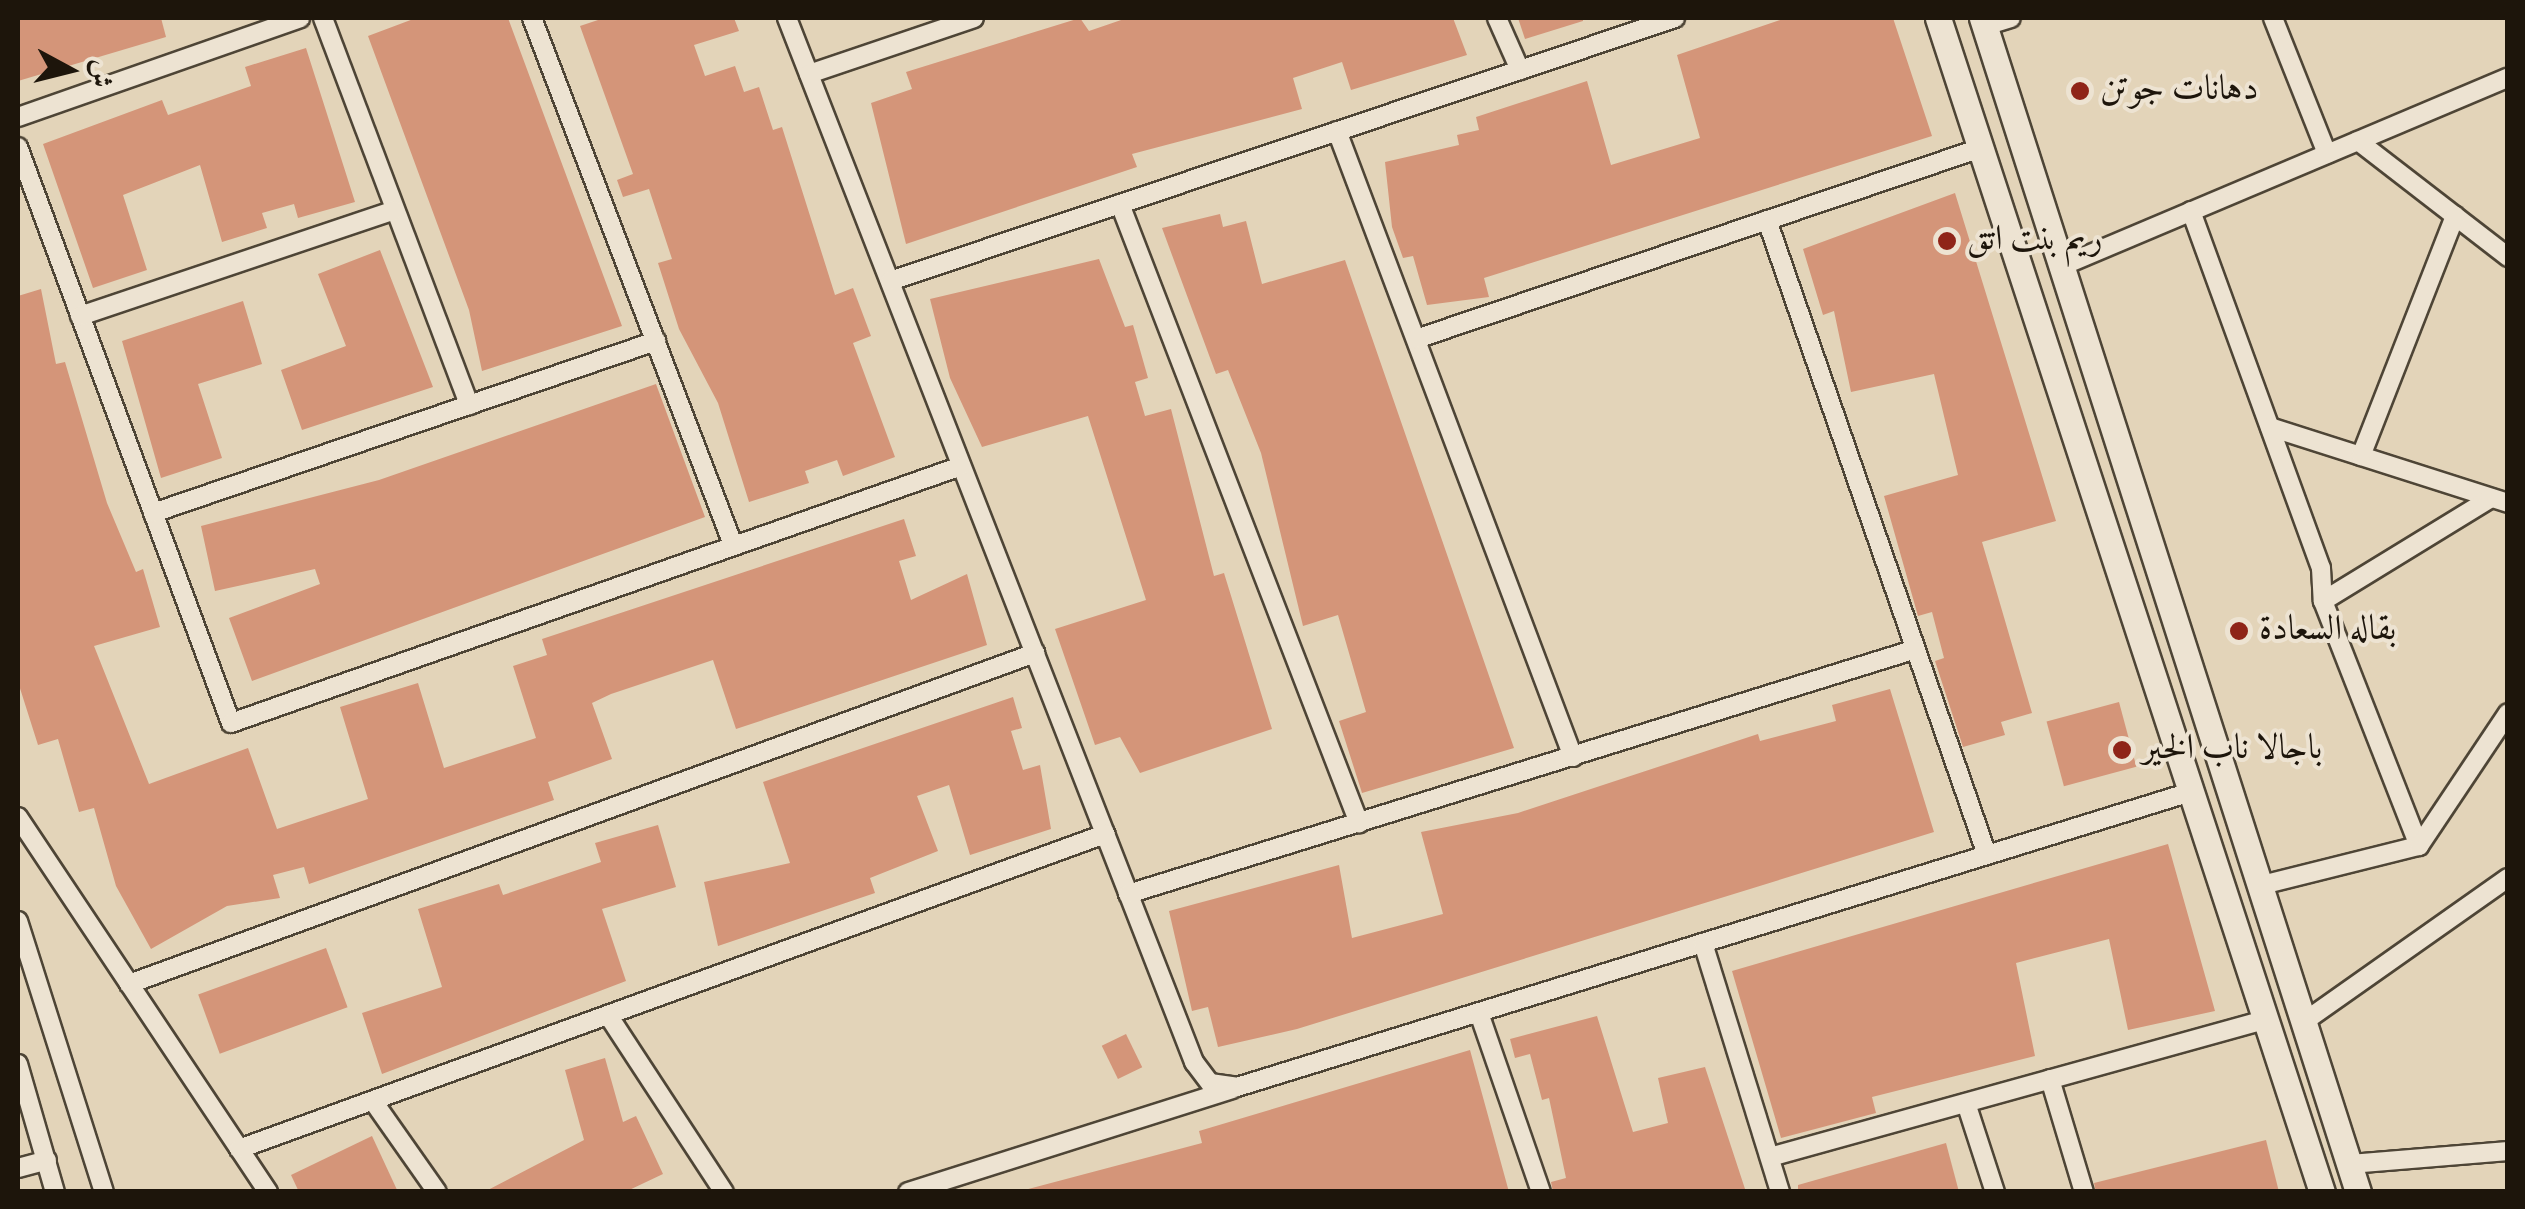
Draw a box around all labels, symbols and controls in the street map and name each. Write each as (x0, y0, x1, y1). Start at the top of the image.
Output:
north arrow (20, 20, 120, 120)
text: ش (78, 57, 121, 90)
place label: دهانات جوتن (2100, 70, 2258, 112)
marker: دهانات جوتن (2069, 80, 2091, 102)
place label: ريم بنت اتق (1967, 220, 2103, 262)
marker: ريم بنت اتق (1936, 230, 1958, 252)
place label: بقاله السعادة (2259, 610, 2397, 652)
marker: بقاله السعادة (2228, 620, 2250, 642)
place label: باجالا ناب الخير (2142, 729, 2322, 771)
marker: باجالا ناب الخير (2111, 739, 2133, 761)

